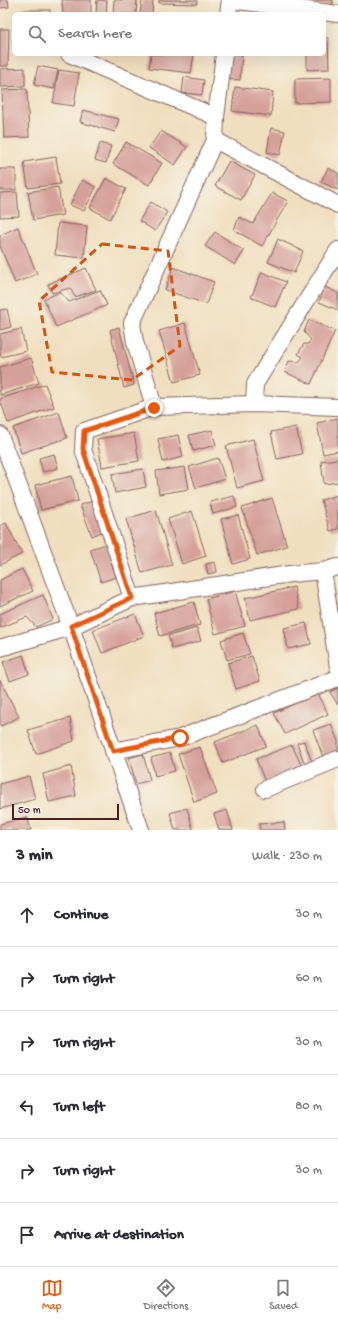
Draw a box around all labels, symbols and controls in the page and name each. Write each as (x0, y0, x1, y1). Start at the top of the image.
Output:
search box (12, 12, 326, 56)
icon: search (26, 23, 48, 45)
text: Search here (58, 25, 132, 43)
route end (145, 399, 163, 417)
route start (171, 729, 189, 747)
scale bar (12, 802, 119, 821)
text: 50 m (18, 805, 40, 817)
text: 3 min (16, 846, 53, 866)
text: Walk · 230 m (252, 849, 322, 864)
icon: ahead (16, 904, 38, 926)
text: Continue (54, 906, 108, 924)
text: 30 m (296, 907, 322, 922)
icon: right (16, 968, 38, 990)
text: Turn right (54, 970, 114, 988)
text: 60 m (296, 971, 322, 986)
icon: right (16, 1032, 38, 1054)
text: Turn right (54, 1034, 114, 1052)
text: 30 m (296, 1035, 322, 1050)
icon: left (16, 1096, 38, 1118)
text: Turn left (54, 1098, 105, 1116)
text: 80 m (295, 1099, 322, 1114)
icon: right (16, 1160, 38, 1182)
text: Turn right (54, 1162, 114, 1180)
text: 30 m (296, 1163, 322, 1178)
icon: arrive (16, 1224, 38, 1246)
text: Arrive at destination (54, 1226, 184, 1244)
tab: Map (41, 1277, 63, 1313)
tab: Directions (144, 1277, 188, 1313)
tab: Saved (269, 1277, 297, 1313)

